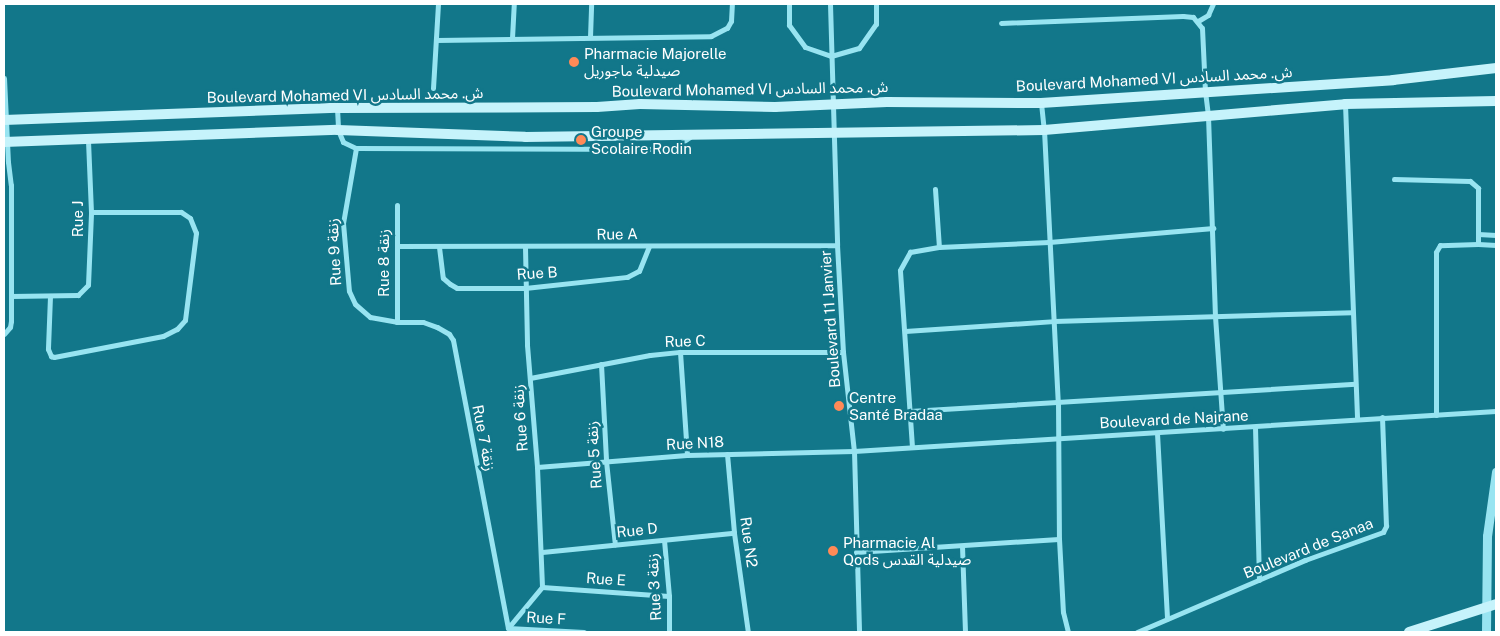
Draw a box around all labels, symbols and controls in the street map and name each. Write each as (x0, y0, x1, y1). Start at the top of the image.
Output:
place label: Pharmacie Majorelle صيدلية ماجوريل (584, 44, 727, 79)
marker: Pharmacie Majorelle صيدلية ماجوريل (568, 56, 580, 68)
street label: Boulevard Mohamed VI ش. محمد السادس (1015, 63, 1293, 95)
street label: Boulevard Mohamed VI ش. محمد السادس (611, 78, 889, 100)
street label: Boulevard Mohamed VI ش. محمد السادس (206, 84, 484, 106)
place label: Groupe Scolaire Rodin (591, 122, 692, 157)
marker: Groupe Scolaire Rodin (575, 134, 587, 146)
street label: Rue J (69, 201, 87, 237)
street label: Rue 9 زنقة (323, 218, 345, 286)
street label: Rue A (596, 225, 638, 243)
street label: Rue 8 زنقة (375, 229, 393, 297)
street label: Boulevard 11 Janvier (816, 250, 844, 388)
street label: Rue B (516, 263, 558, 283)
street label: Rue C (664, 331, 706, 351)
street label: Rue 6 زنقة (509, 384, 531, 452)
place label: Centre Santé Bradaa (849, 388, 943, 423)
marker: Centre Santé Bradaa (833, 400, 845, 412)
street label: Rue 7 زنقة (469, 403, 499, 473)
street label: Boulevard de Najrane (1099, 406, 1249, 432)
street label: Rue 5 زنقة (583, 420, 605, 490)
street label: Rue N18 (666, 432, 724, 454)
street label: Boulevard de Sanaa (1240, 514, 1376, 582)
street label: Rue N2 (737, 515, 761, 569)
street label: Rue D (616, 519, 658, 541)
place label: Pharmacie Al Qods صيدلية القدس (843, 533, 971, 568)
marker: Pharmacie Al Qods صيدلية القدس (827, 545, 839, 557)
street label: Rue 3 زنقة (643, 553, 665, 621)
street label: Rue E (585, 569, 627, 589)
street label: Rue F (526, 608, 566, 628)

